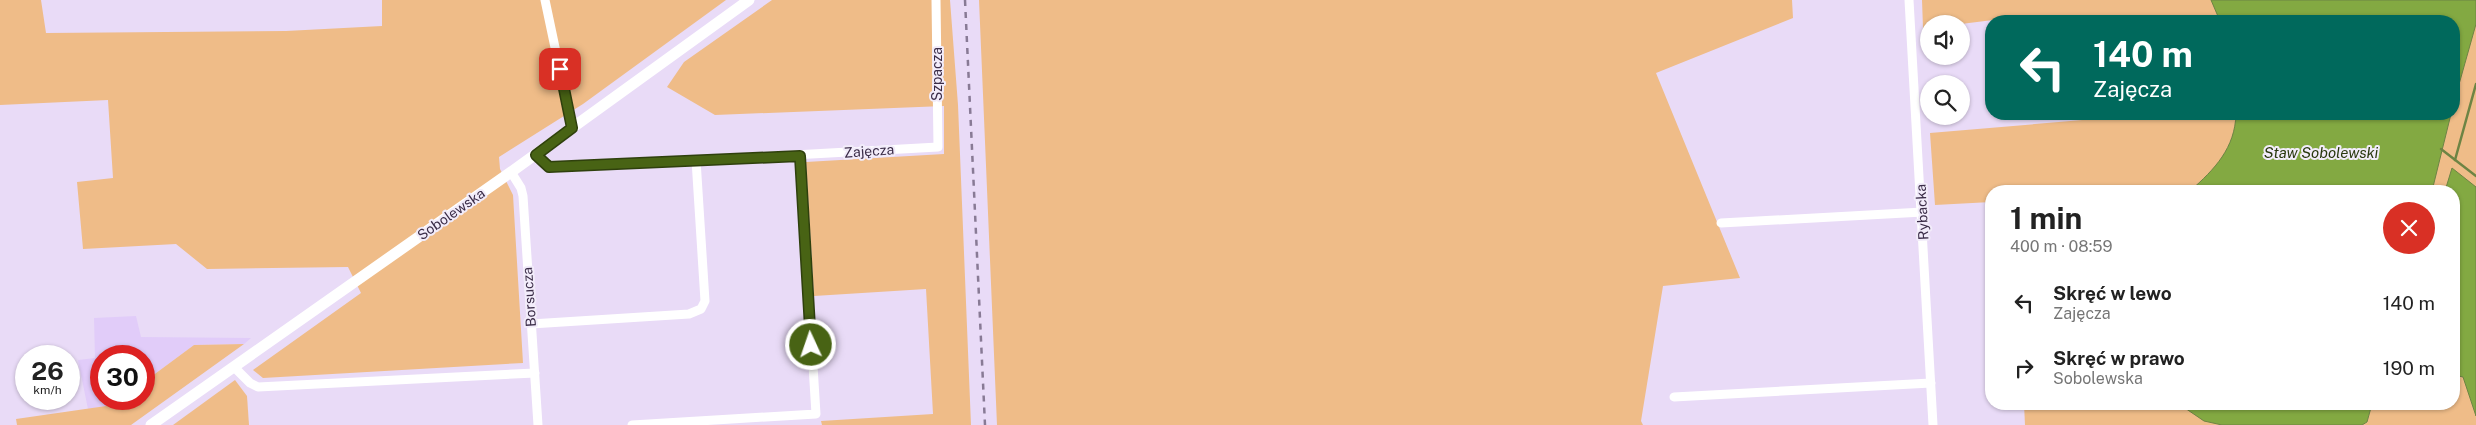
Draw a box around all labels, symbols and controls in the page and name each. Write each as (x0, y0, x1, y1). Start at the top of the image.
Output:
map controls (1920, 15, 1970, 125)
button: sound (1920, 15, 1970, 65)
text: 140 m (2093, 34, 2193, 75)
icon: left (2010, 35, 2075, 100)
street label: Szpacza (929, 47, 945, 101)
pin (539, 48, 581, 90)
icon: arrive (546, 55, 574, 83)
button: search (1920, 75, 1970, 125)
text: Zajęcza (2093, 76, 2172, 102)
street label: Zajęcza (843, 141, 895, 161)
water label: Staw Sobolewski (2264, 144, 2379, 161)
street label: Rybacka (1913, 184, 1931, 240)
street label: Sobolewska (414, 185, 488, 243)
text: 1 min (2010, 200, 2082, 236)
button: close (2383, 202, 2435, 254)
text: 400 m · 08:59 (2010, 237, 2113, 256)
street label: Borsucza (519, 267, 539, 327)
text: Skręć w lewo (2053, 282, 2172, 304)
icon: left (2010, 289, 2038, 317)
text: 140 m (2383, 292, 2435, 314)
text: Zajęcza (2053, 304, 2111, 323)
position arrow (784, 318, 836, 370)
speed limit sign: 30 (90, 345, 155, 410)
text: Skręć w prawo (2053, 347, 2185, 369)
icon: right (2010, 354, 2038, 382)
text: 26 (31, 356, 64, 386)
text: 190 m (2383, 357, 2435, 379)
text: Sobolewska (2053, 369, 2143, 388)
text: km/h (33, 383, 62, 397)

